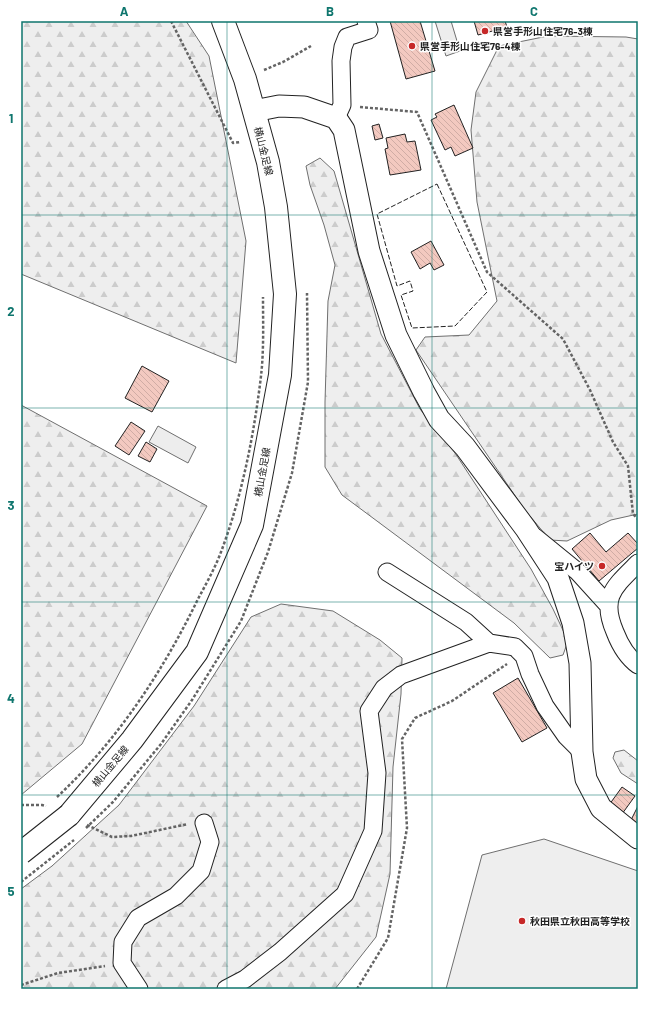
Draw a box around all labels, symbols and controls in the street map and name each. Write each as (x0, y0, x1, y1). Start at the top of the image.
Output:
text: A (120, 3, 129, 19)
text: B (326, 3, 334, 19)
text: C (530, 3, 538, 19)
place label: 県営手形山住宅76-3棟 (493, 25, 593, 37)
marker: 県営手形山住宅76-3棟 (480, 26, 490, 36)
place label: 県営手形山住宅76-4棟 (420, 40, 520, 52)
marker: 県営手形山住宅76-4棟 (407, 41, 417, 51)
text: 1 (9, 110, 13, 126)
street label: 横山金足線 (252, 125, 276, 177)
text: 2 (7, 303, 15, 319)
street label: 横山金足線 (252, 446, 272, 498)
text: 3 (7, 497, 15, 513)
place label: 宝ハイツ (554, 560, 594, 572)
marker: 宝ハイツ (597, 561, 607, 571)
text: 4 (7, 690, 15, 706)
street label: 横山金足線 (89, 743, 131, 789)
text: 5 (7, 883, 15, 899)
place label: 秋田県立秋田高等学校 (530, 915, 630, 927)
marker: 秋田県立秋田高等学校 (517, 916, 527, 926)

